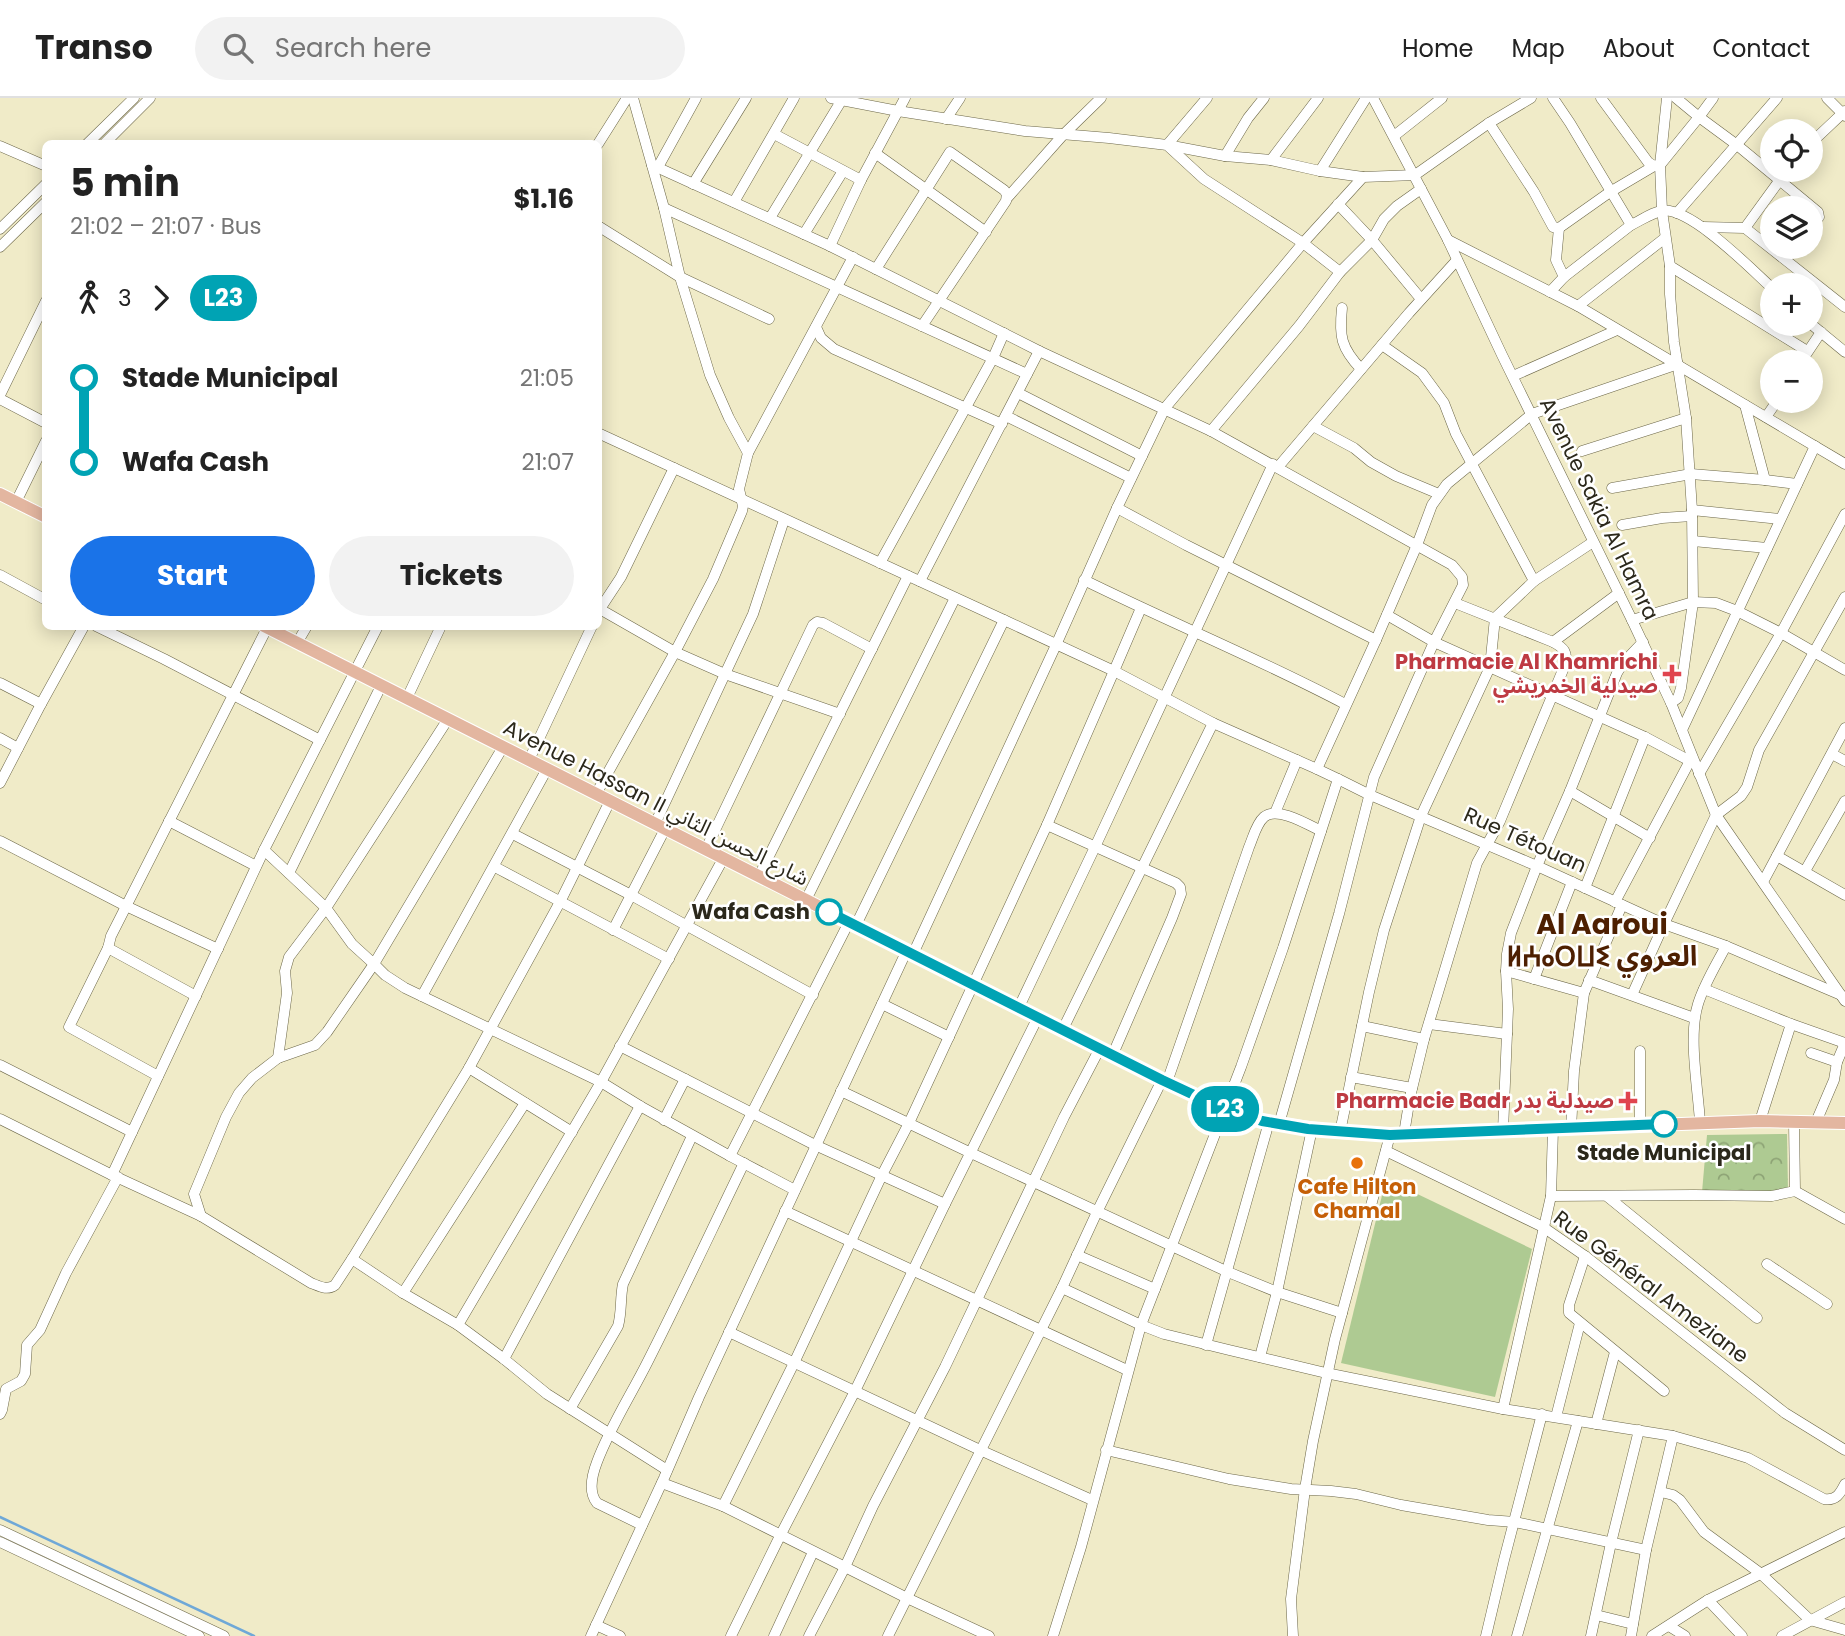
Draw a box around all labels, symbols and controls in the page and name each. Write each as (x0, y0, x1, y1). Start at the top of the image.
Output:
search box (195, 17, 685, 80)
text: Transo (35, 24, 153, 71)
icon: search (219, 29, 257, 67)
text: Search here (275, 30, 431, 66)
text: Home (1402, 32, 1474, 65)
text: Map (1512, 32, 1565, 65)
text: About (1603, 32, 1674, 65)
text: Contact (1712, 32, 1810, 65)
map controls (1760, 119, 1823, 413)
button: locate (1760, 119, 1823, 182)
text: 5 min (70, 156, 180, 209)
text: $1.16 (513, 181, 574, 217)
button: layers (1760, 196, 1823, 259)
text: 21:02 – 21:07 · Bus (70, 210, 261, 242)
button: + (1760, 273, 1823, 336)
icon: walk (70, 279, 108, 317)
icon: forward (142, 279, 180, 317)
text: L23 (204, 281, 243, 314)
text: 3 (118, 282, 132, 314)
button: − (1760, 350, 1823, 413)
text: Stade Municipal (122, 360, 338, 396)
text: 21:05 (520, 362, 574, 394)
street label: Avenue Sakia Al Hamra (1533, 393, 1666, 625)
text: Wafa Cash (122, 444, 269, 480)
text: 21:07 (522, 446, 574, 478)
button: Start (70, 536, 315, 616)
button: Tickets (329, 536, 574, 616)
place label: Pharmacie Al Khamrichi صيدلية الخمريشي (1395, 647, 1658, 703)
marker: Pharmacie Al Khamrichi صيدلية الخمريشي (1664, 666, 1680, 682)
street label: Avenue Hassan II شارع الحسن الثاني (498, 713, 814, 894)
street label: Rue Tétouan (1459, 800, 1591, 880)
place label: Wafa Cash (691, 897, 810, 926)
marker: Wafa Cash (816, 899, 842, 925)
district label: Al Aaroui ⵍⵄⴰⵔⵡⵉ العروي (1507, 905, 1697, 978)
line badge: L23 (1185, 1086, 1265, 1132)
place label: Pharmacie Badr صيدلية بدر (1336, 1086, 1614, 1115)
text: L23 (1205, 1092, 1245, 1125)
marker: Pharmacie Badr صيدلية بدر (1620, 1093, 1636, 1109)
marker: Stade Municipal (1651, 1111, 1677, 1137)
place label: Stade Municipal (1577, 1138, 1751, 1167)
marker: Cafe Hilton Chamal (1349, 1155, 1365, 1171)
place label: Cafe Hilton Chamal (1297, 1172, 1417, 1225)
street label: Rue Général Ameziane (1548, 1204, 1755, 1370)

